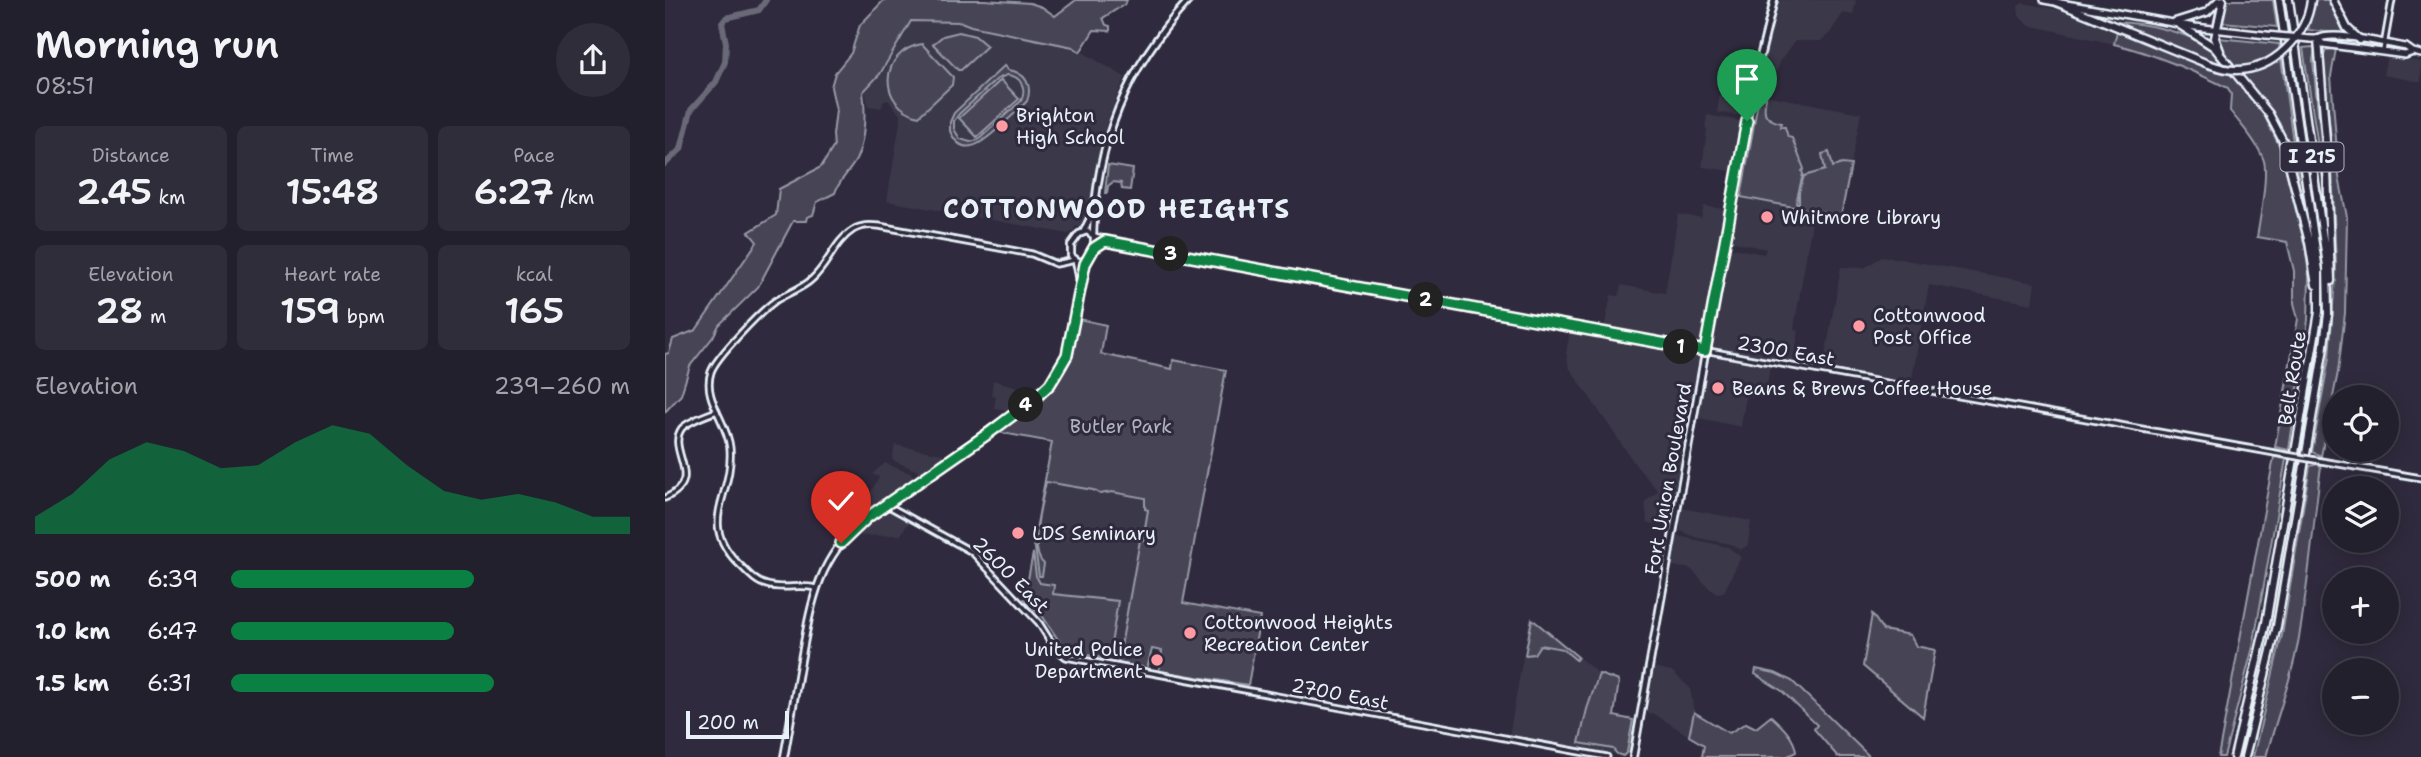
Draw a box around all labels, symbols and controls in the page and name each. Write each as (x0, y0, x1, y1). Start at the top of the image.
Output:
text: Morning run (35, 19, 279, 70)
button: share (556, 23, 630, 97)
pin (1717, 49, 1777, 121)
icon: arrive (1728, 60, 1766, 98)
text: 08:51 (35, 71, 94, 101)
place label: Brighton High School (1016, 103, 1125, 150)
marker: Brighton High School (994, 118, 1010, 134)
road number: I 215 (2281, 142, 2343, 172)
text: Distance (92, 143, 170, 168)
text: Time (311, 143, 354, 168)
text: Pace (513, 143, 555, 168)
text: 2.45 (76, 168, 152, 215)
text: 15:48 (286, 168, 379, 215)
text: 6:27 (474, 168, 554, 215)
text: km (152, 185, 185, 210)
text: /km (554, 185, 595, 210)
district label: COTTONWOOD HEIGHTS (943, 191, 1291, 226)
place label: Whitmore Library (1781, 205, 1941, 230)
marker: Whitmore Library (1759, 209, 1775, 225)
pin: 3 (1154, 236, 1189, 272)
text: 3 (1164, 241, 1177, 266)
text: Elevation (88, 262, 173, 287)
text: Heart rate (284, 262, 381, 287)
text: kcal (516, 262, 553, 287)
pin: 2 (1409, 282, 1443, 318)
text: 28 (95, 287, 144, 334)
text: 159 (280, 287, 340, 334)
text: 165 (504, 287, 564, 334)
text: 2 (1419, 287, 1432, 312)
place label: Cottonwood Post Office (1873, 303, 1986, 350)
text: m (144, 304, 166, 329)
text: bpm (340, 304, 385, 329)
marker: Cottonwood Post Office (1851, 318, 1867, 334)
street label: Belt Route (2272, 329, 2312, 427)
pin: 1 (1663, 330, 1699, 364)
street label: 2300 East (1735, 330, 1837, 372)
text: 1 (1676, 334, 1685, 359)
text: Elevation (35, 371, 138, 401)
text: 239–260 m (494, 371, 630, 401)
place label: Beans & Brews Coffee House (1732, 376, 1992, 401)
marker: Beans & Brews Coffee House (1710, 380, 1726, 396)
street label: Fort Union Boulevard (1639, 381, 1697, 577)
map controls (2322, 385, 2399, 735)
button: locate (2322, 385, 2399, 462)
pin: 4 (1009, 388, 1043, 422)
text: 4 (1019, 392, 1032, 417)
park label: Butler Park (1070, 414, 1172, 439)
pin (811, 471, 871, 543)
button: layers (2322, 476, 2399, 553)
icon: check (822, 482, 860, 520)
place label: LDS Seminary (1032, 521, 1156, 546)
marker: LDS Seminary (1010, 525, 1026, 541)
street label: 2600 East (967, 531, 1055, 619)
text: 500 m (35, 564, 110, 594)
text: 6:39 (147, 564, 198, 594)
button: + (2322, 567, 2399, 644)
place label: Cottonwood Heights Recreation Center (1204, 610, 1393, 657)
text: 1.0 km (35, 616, 110, 646)
text: 6:47 (147, 616, 198, 646)
marker: Cottonwood Heights Recreation Center (1182, 625, 1198, 641)
place label: United Police Department (1024, 637, 1143, 684)
marker: United Police Department (1149, 652, 1165, 668)
button: − (2322, 658, 2399, 735)
text: 1.5 km (35, 668, 109, 698)
text: 6:31 (147, 668, 192, 698)
street label: 2700 East (1289, 672, 1391, 716)
scale bar (686, 708, 789, 740)
text: 200 m (697, 710, 759, 735)

